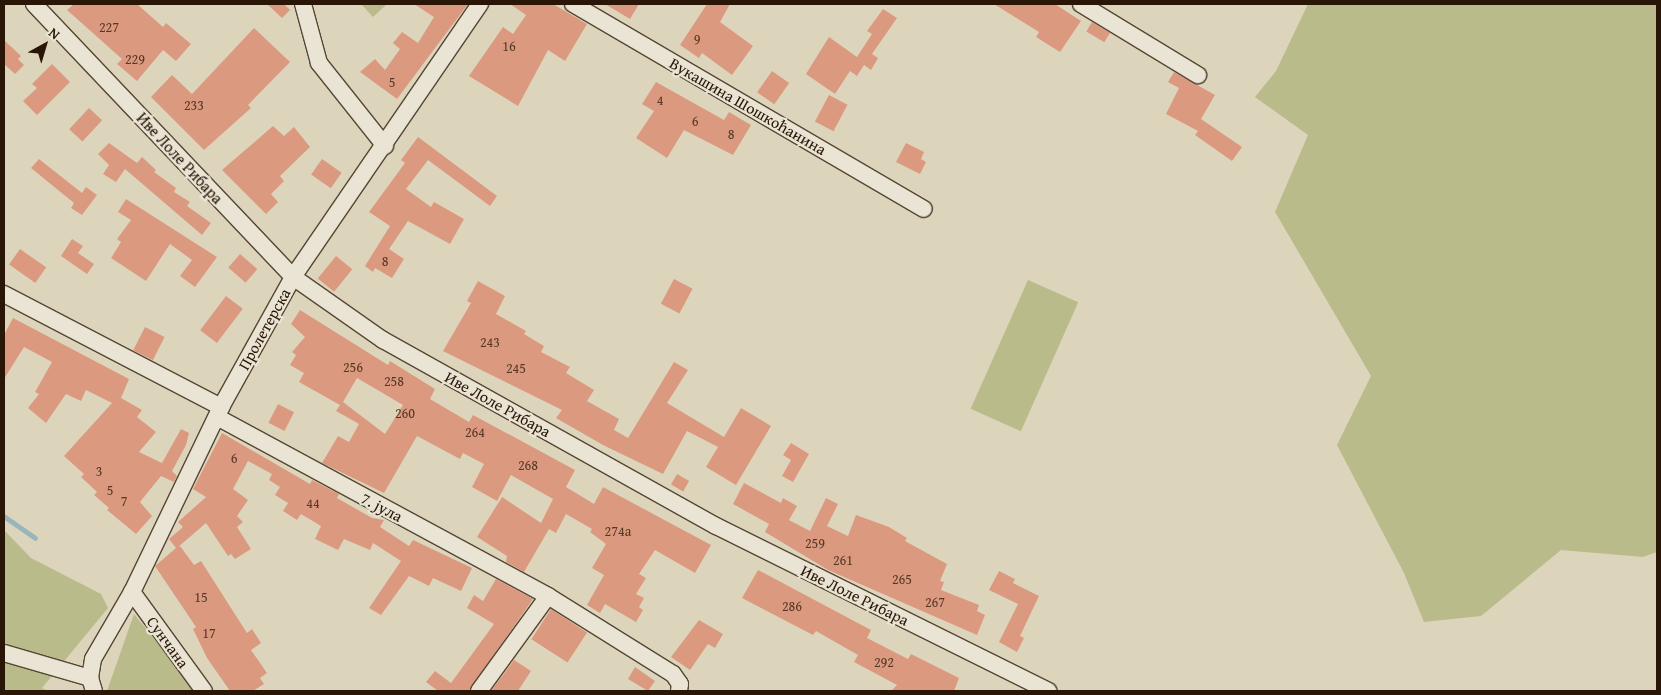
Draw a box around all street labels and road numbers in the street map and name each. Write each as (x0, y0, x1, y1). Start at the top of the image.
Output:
street label: Вукашина Шошкоћанина (666, 53, 830, 159)
street label: Иве Лоле Рибара (133, 108, 227, 208)
street label: Пролетерска (234, 285, 294, 373)
street label: Иве Лоле Рибара (442, 367, 554, 441)
street label: 7. јула (358, 488, 406, 526)
street label: Иве Лоле Рибара (798, 561, 912, 629)
street label: Сунчана (143, 612, 193, 672)

